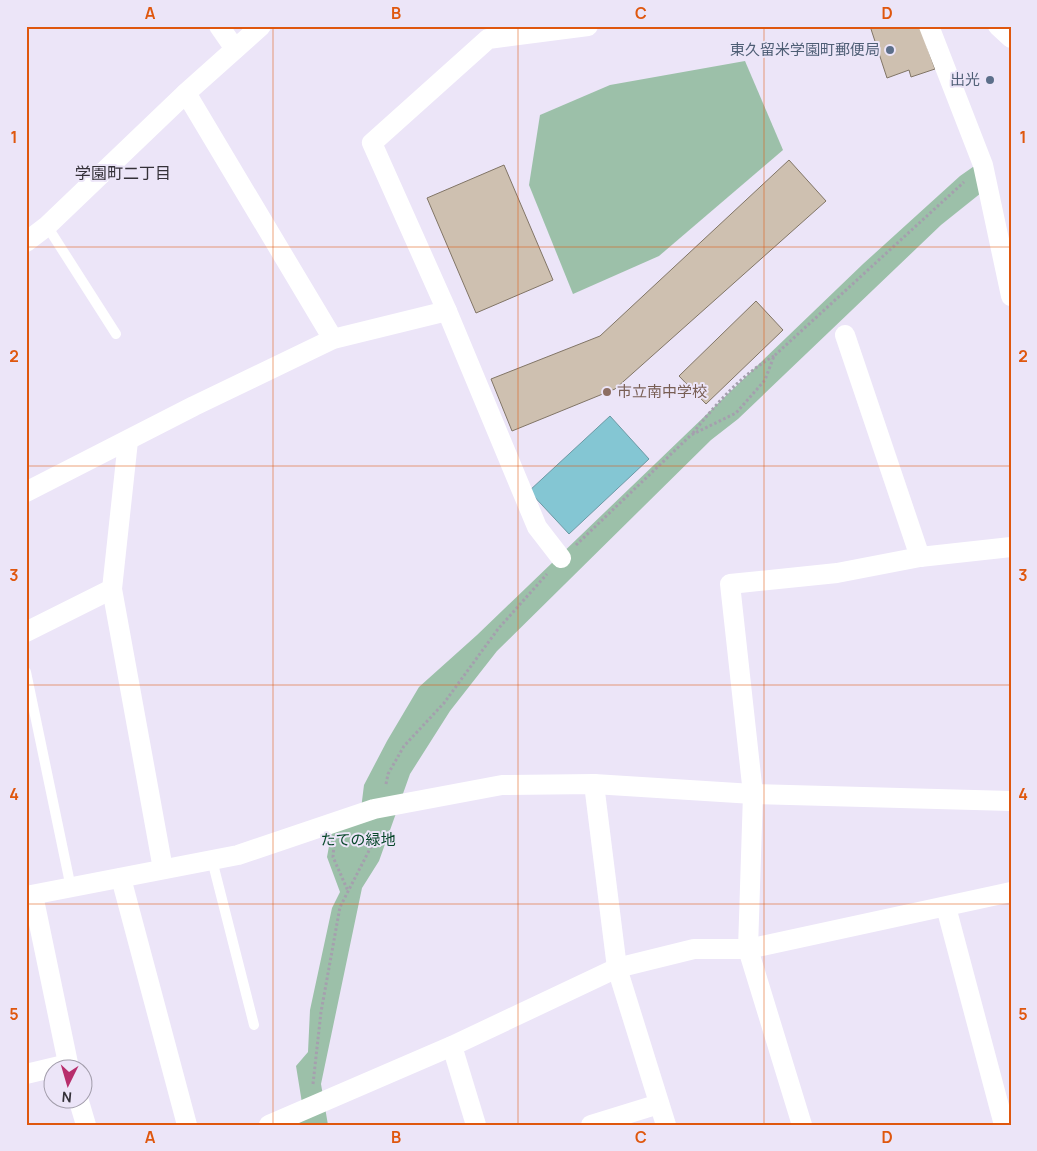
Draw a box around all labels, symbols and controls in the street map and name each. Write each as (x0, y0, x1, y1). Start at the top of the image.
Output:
text: A (145, 2, 156, 24)
text: B (391, 2, 401, 24)
text: C (635, 2, 647, 24)
text: D (881, 2, 893, 24)
place label: 東久留米学園町郵便局 (730, 39, 880, 60)
marker: 東久留米学園町郵便局 (884, 44, 896, 56)
place label: 出光 (950, 69, 980, 90)
marker: 出光 (984, 74, 996, 86)
text: 1 (10, 126, 18, 148)
text: 1 (1019, 126, 1027, 148)
district label: 学園町二丁目 (75, 162, 171, 184)
text: 2 (9, 345, 19, 367)
text: 2 (1018, 345, 1028, 367)
place label: 市立南中学校 (617, 381, 707, 402)
marker: 市立南中学校 (601, 386, 613, 398)
text: 3 (9, 564, 19, 586)
text: 3 (1018, 564, 1028, 586)
text: 4 (9, 783, 19, 805)
text: 4 (1018, 783, 1028, 805)
park label: たての緑地 (320, 829, 396, 850)
text: 5 (9, 1003, 19, 1025)
text: 5 (1018, 1003, 1028, 1025)
north arrow (42, 1058, 92, 1108)
text: N (61, 1088, 73, 1107)
text: A (145, 1126, 156, 1148)
text: B (391, 1126, 401, 1148)
text: C (635, 1126, 647, 1148)
text: D (881, 1126, 893, 1148)

